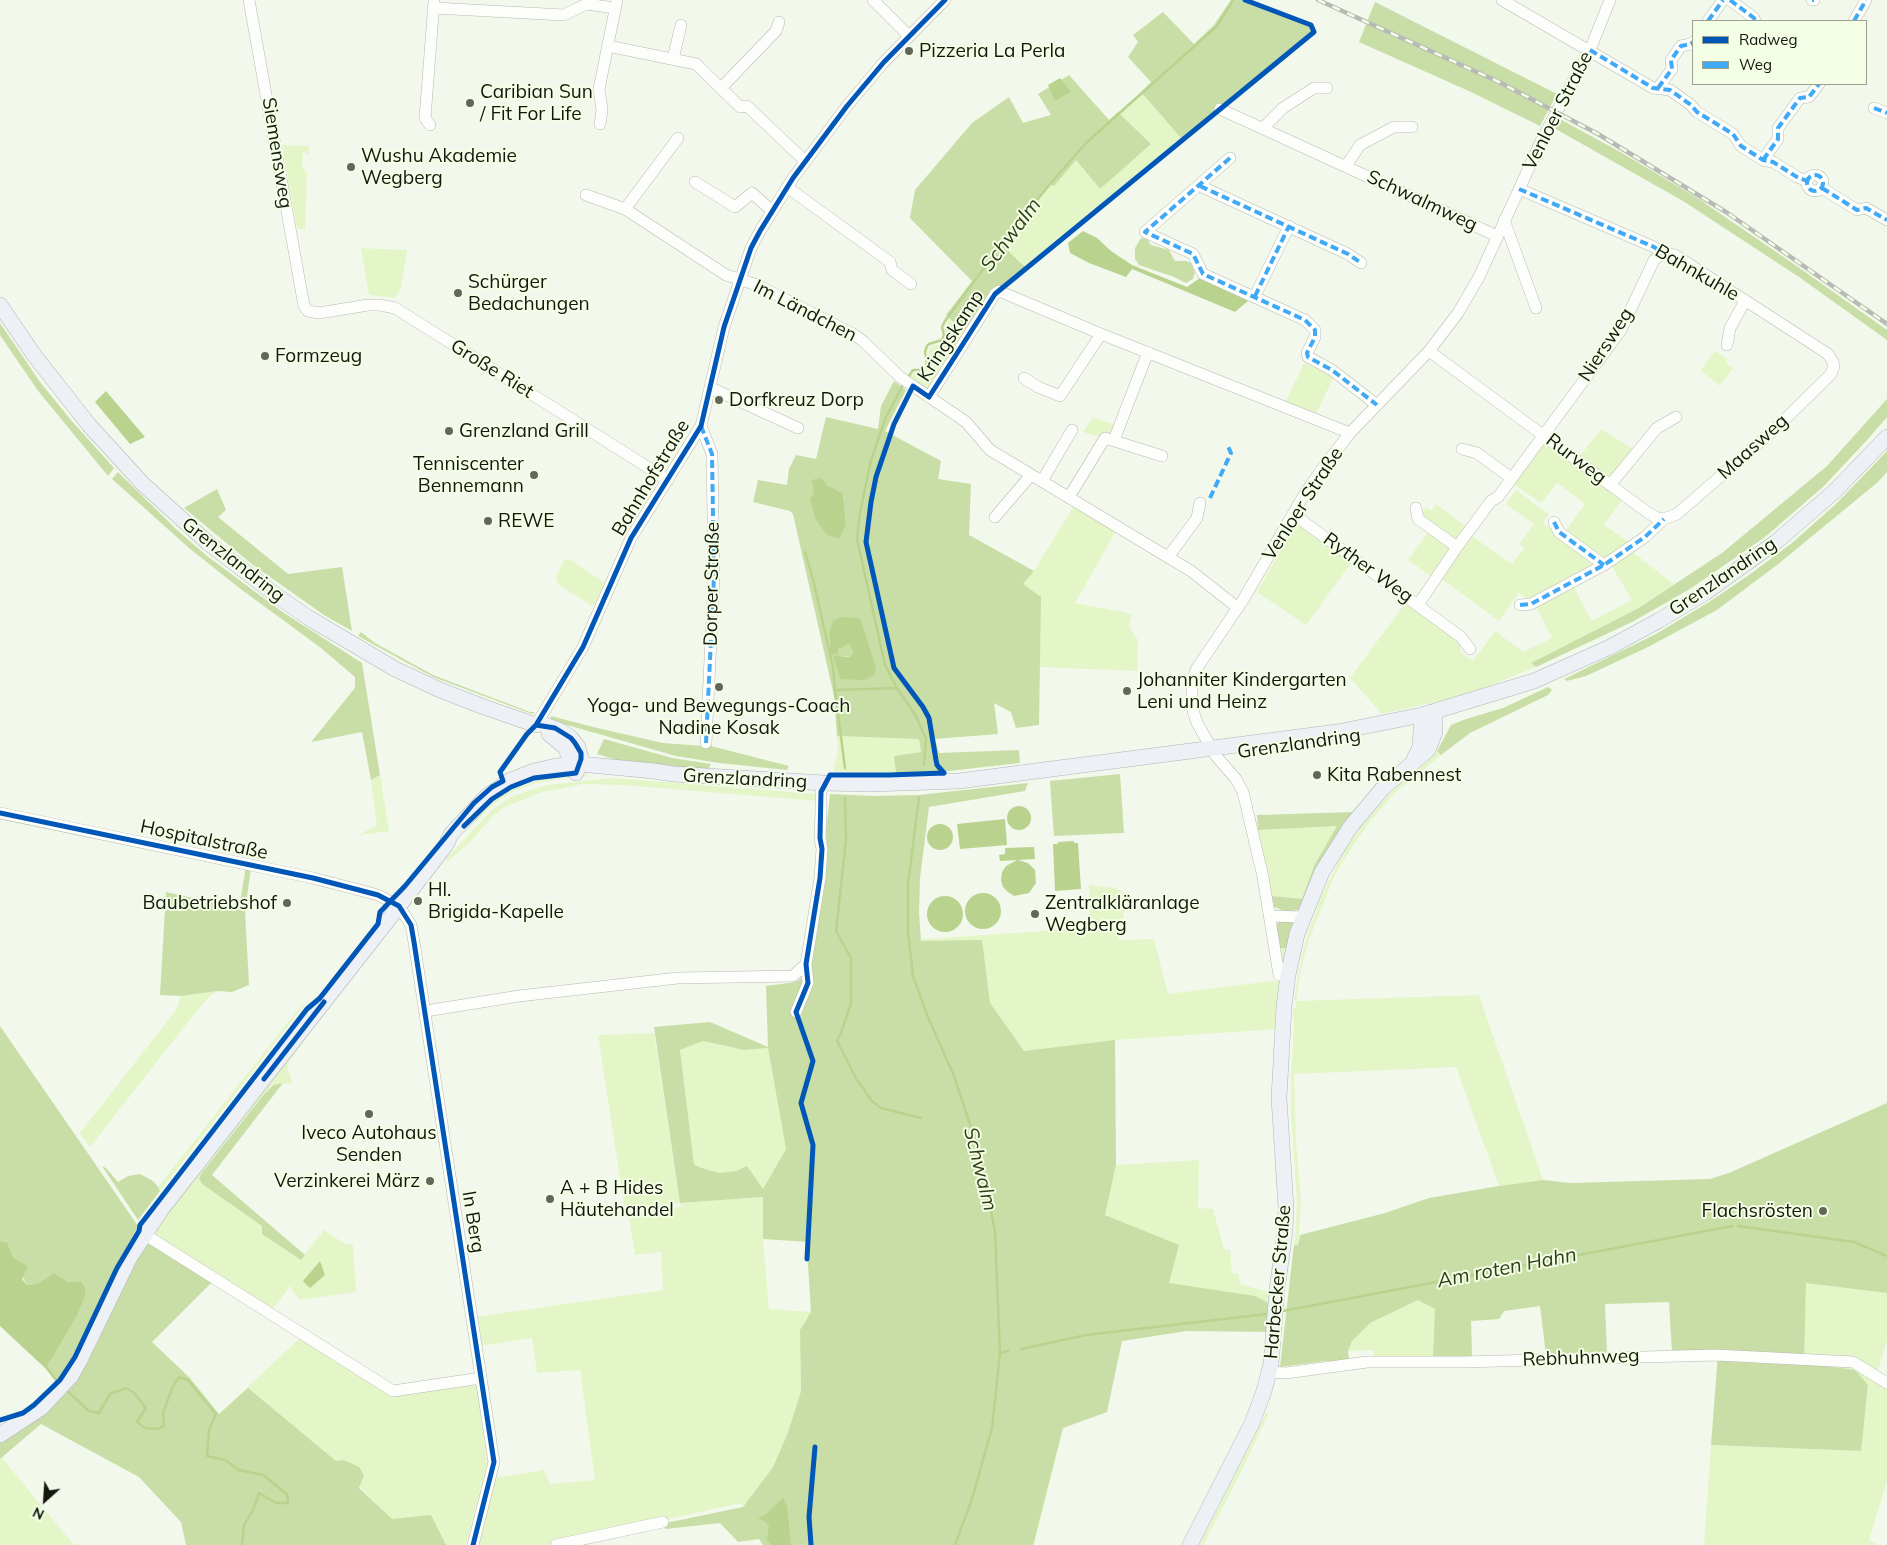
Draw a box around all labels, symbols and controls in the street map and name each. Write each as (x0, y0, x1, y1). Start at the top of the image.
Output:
legend (1692, 20, 1867, 85)
text: Radweg (1739, 30, 1797, 49)
place label: Pizzeria La Perla (919, 40, 1065, 62)
marker: Pizzeria La Perla (903, 45, 915, 57)
street label: Venloer Straße (1518, 48, 1598, 174)
text: Weg (1739, 55, 1772, 74)
place label: Caribian Sun / Fit For Life (480, 81, 593, 125)
street label: Siemensweg (257, 96, 297, 210)
marker: Caribian Sun / Fit For Life (464, 97, 476, 109)
place label: Wushu Akademie Wegberg (361, 145, 517, 189)
marker: Wushu Akademie Wegberg (345, 161, 357, 173)
street label: Schwalmweg (1363, 165, 1481, 237)
water label: Schwalm (976, 194, 1046, 276)
street label: Bahnkuhle (1651, 240, 1743, 306)
place label: Schürger Bedachungen (468, 271, 590, 315)
street label: Im Ländchen (750, 275, 860, 347)
street label: Kringskamp (913, 286, 989, 386)
marker: Schürger Bedachungen (452, 287, 464, 299)
street label: Niersweg (1574, 304, 1638, 386)
street label: Große Riet (446, 335, 538, 403)
place label: Formzeug (275, 345, 362, 367)
marker: Formzeug (259, 350, 271, 362)
place label: Dorfkreuz Dorp (729, 389, 864, 411)
marker: Dorfkreuz Dorp (713, 394, 725, 406)
street label: Maasweg (1713, 410, 1793, 484)
street label: Bahnhofstraße (607, 416, 695, 540)
place label: Grenzland Grill (459, 420, 589, 442)
marker: Grenzland Grill (443, 425, 455, 437)
street label: Rurweg (1541, 429, 1611, 489)
street label: Venloer Straße (1258, 443, 1348, 565)
place label: Tenniscenter Bennemann (413, 453, 524, 497)
marker: Tenniscenter Bennemann (528, 469, 540, 481)
place label: REWE (498, 510, 554, 532)
street label: Grenzlandring (177, 513, 289, 607)
marker: REWE (482, 515, 494, 527)
street label: Dorper Straße (700, 522, 724, 646)
street label: Ryther Weg (1319, 528, 1417, 608)
street label: Grenzlandring (1665, 533, 1781, 621)
place label: Johanniter Kindergarten Leni und Heinz (1137, 669, 1347, 713)
marker: Yoga- und Bewegungs-Coach Nadine Kosak (713, 681, 725, 693)
marker: Johanniter Kindergarten Leni und Heinz (1121, 685, 1133, 697)
place label: Yoga- und Bewegungs-Coach Nadine Kosak (588, 695, 850, 739)
street label: Grenzlandring (1236, 724, 1362, 764)
street label: Grenzlandring (682, 764, 808, 794)
place label: Kita Rabennest (1327, 764, 1461, 786)
marker: Kita Rabennest (1311, 769, 1323, 781)
street label: Hospitalstraße (138, 815, 270, 865)
place label: Hl. Brigida-Kapelle (428, 879, 564, 923)
place label: Baubetriebshof (142, 892, 277, 914)
place label: Zentralkläranlage Wegberg (1045, 892, 1200, 936)
marker: Hl. Brigida-Kapelle (412, 895, 424, 907)
marker: Baubetriebshof (281, 897, 293, 909)
marker: Zentralkläranlage Wegberg (1029, 908, 1041, 920)
marker: Iveco Autohaus Senden (363, 1108, 375, 1120)
place label: Iveco Autohaus Senden (301, 1122, 437, 1166)
water label: Schwalm (958, 1125, 1002, 1213)
place label: Verzinkerei März (274, 1170, 420, 1192)
marker: Verzinkerei März (424, 1175, 436, 1187)
place label: A + B Hides Häutehandel (560, 1177, 674, 1221)
street label: In Berg (457, 1189, 489, 1255)
marker: A + B Hides Häutehandel (544, 1193, 556, 1205)
place label: Flachsrösten (1701, 1200, 1813, 1222)
street label: Harbecker Straße (1260, 1204, 1296, 1360)
marker: Flachsrösten (1817, 1205, 1829, 1217)
water label: Am roten Hahn (1435, 1243, 1579, 1293)
street label: Rebhuhnweg (1522, 1345, 1640, 1371)
north arrow (20, 1475, 70, 1525)
text: N (30, 1503, 47, 1524)

